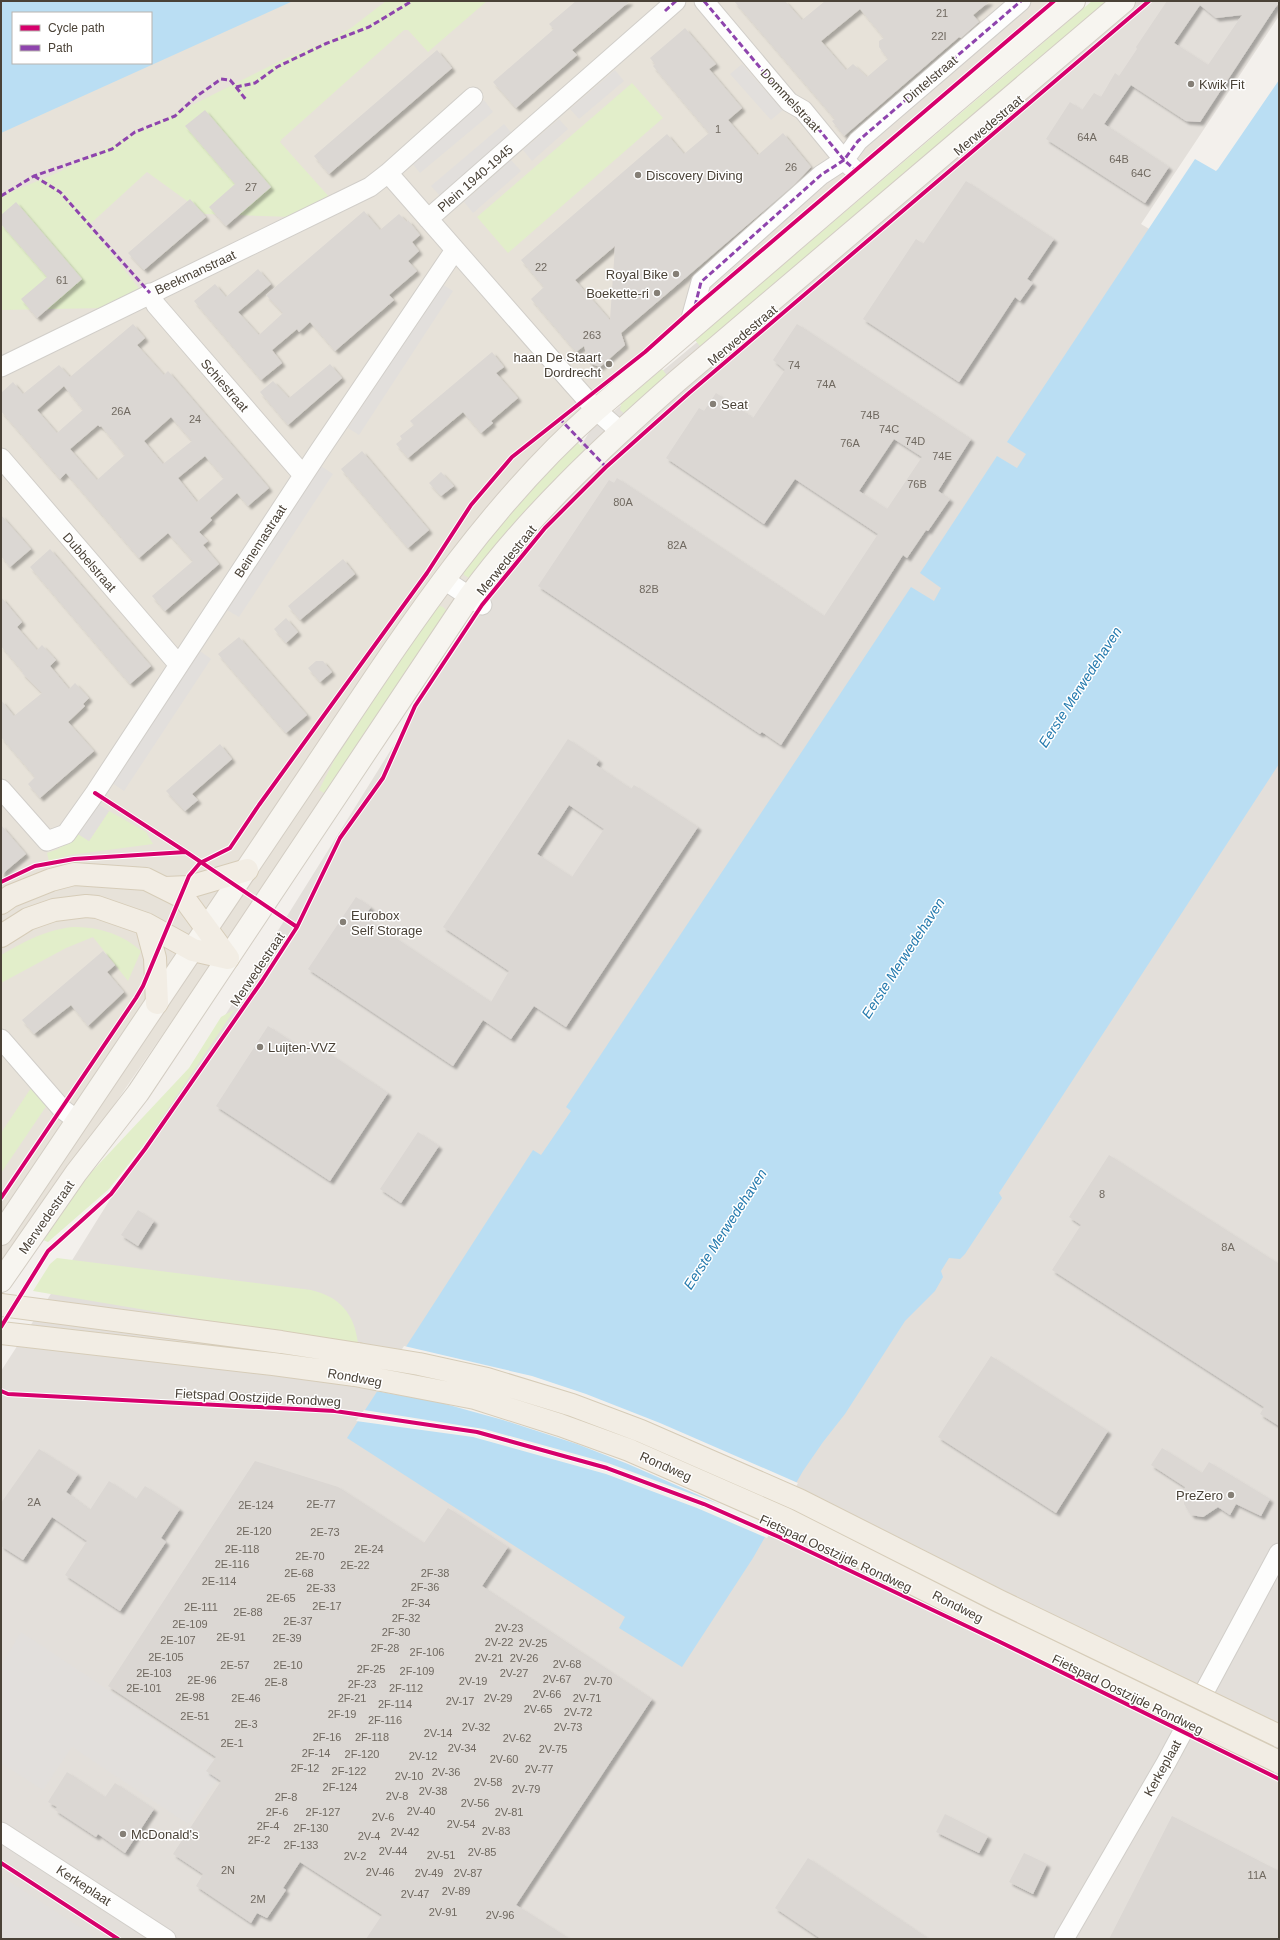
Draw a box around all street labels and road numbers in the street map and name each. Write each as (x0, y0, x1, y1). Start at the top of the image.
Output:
street label: Dintelstraat (900, 52, 961, 106)
street label: Dommelstraat (758, 66, 824, 135)
street label: Merwedestraat (951, 92, 1026, 159)
street label: Plein 1940-1945 (435, 142, 516, 215)
street label: Beekmanstraat (152, 247, 238, 298)
street label: Merwedestraat (705, 302, 780, 369)
street label: Schiestraat (198, 356, 252, 415)
street label: Beinemastraat (231, 502, 290, 581)
street label: Merwedestraat (474, 522, 540, 598)
street label: Dubbelstraat (60, 530, 120, 595)
street label: Merwedestraat (227, 929, 288, 1009)
street label: Merwedestraat (16, 1177, 77, 1257)
street label: Rondweg (327, 1365, 383, 1390)
street label: Fietspad Oostzijde Rondweg (175, 1386, 341, 1409)
street label: Rondweg (638, 1448, 694, 1484)
street label: Fietspad Oostzijde Rondweg (757, 1512, 914, 1595)
street label: Rondweg (930, 1587, 986, 1626)
street label: Fietspad Oostzijde Rondweg (1050, 1651, 1206, 1738)
street label: Kerkeplaat (1141, 1737, 1184, 1799)
street label: Kerkeplaat (54, 1862, 114, 1909)

